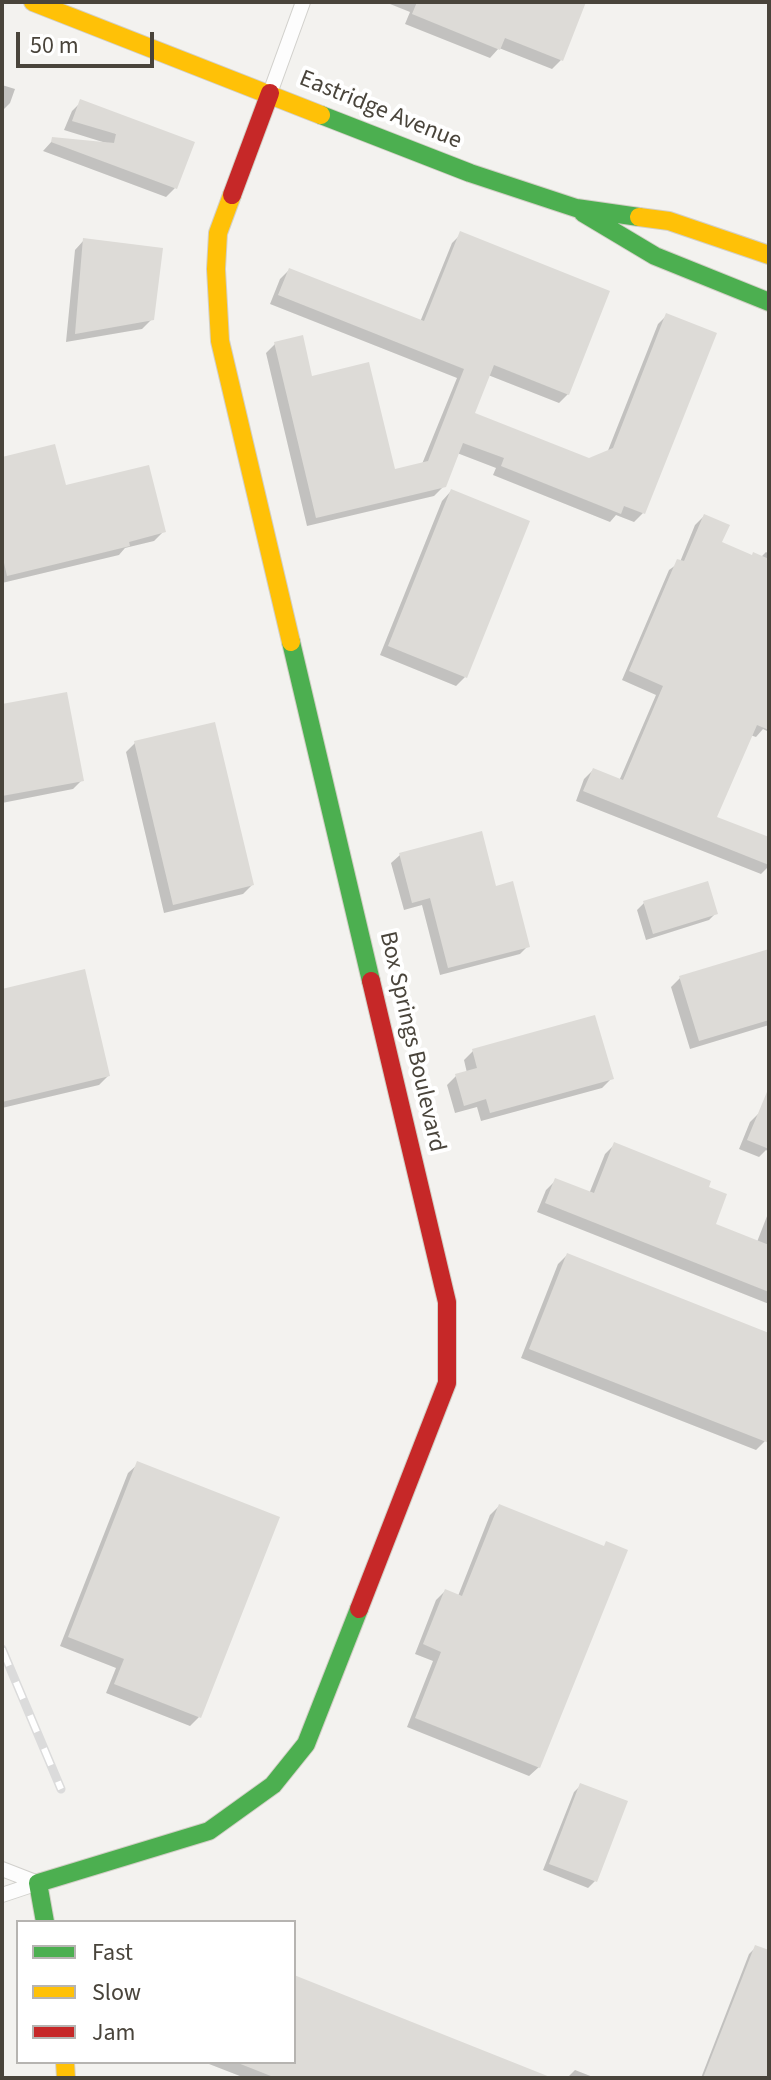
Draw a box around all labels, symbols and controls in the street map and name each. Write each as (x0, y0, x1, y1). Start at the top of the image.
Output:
scale bar (20, 16, 158, 66)
text: 50 m (30, 28, 79, 63)
street label: Eastridge Avenue (295, 65, 465, 157)
street label: Box Springs Boulevard (372, 929, 450, 1155)
legend (16, 1920, 296, 2064)
text: Fast (92, 1935, 133, 1970)
text: Slow (92, 1975, 141, 2010)
text: Jam (92, 2015, 136, 2050)

